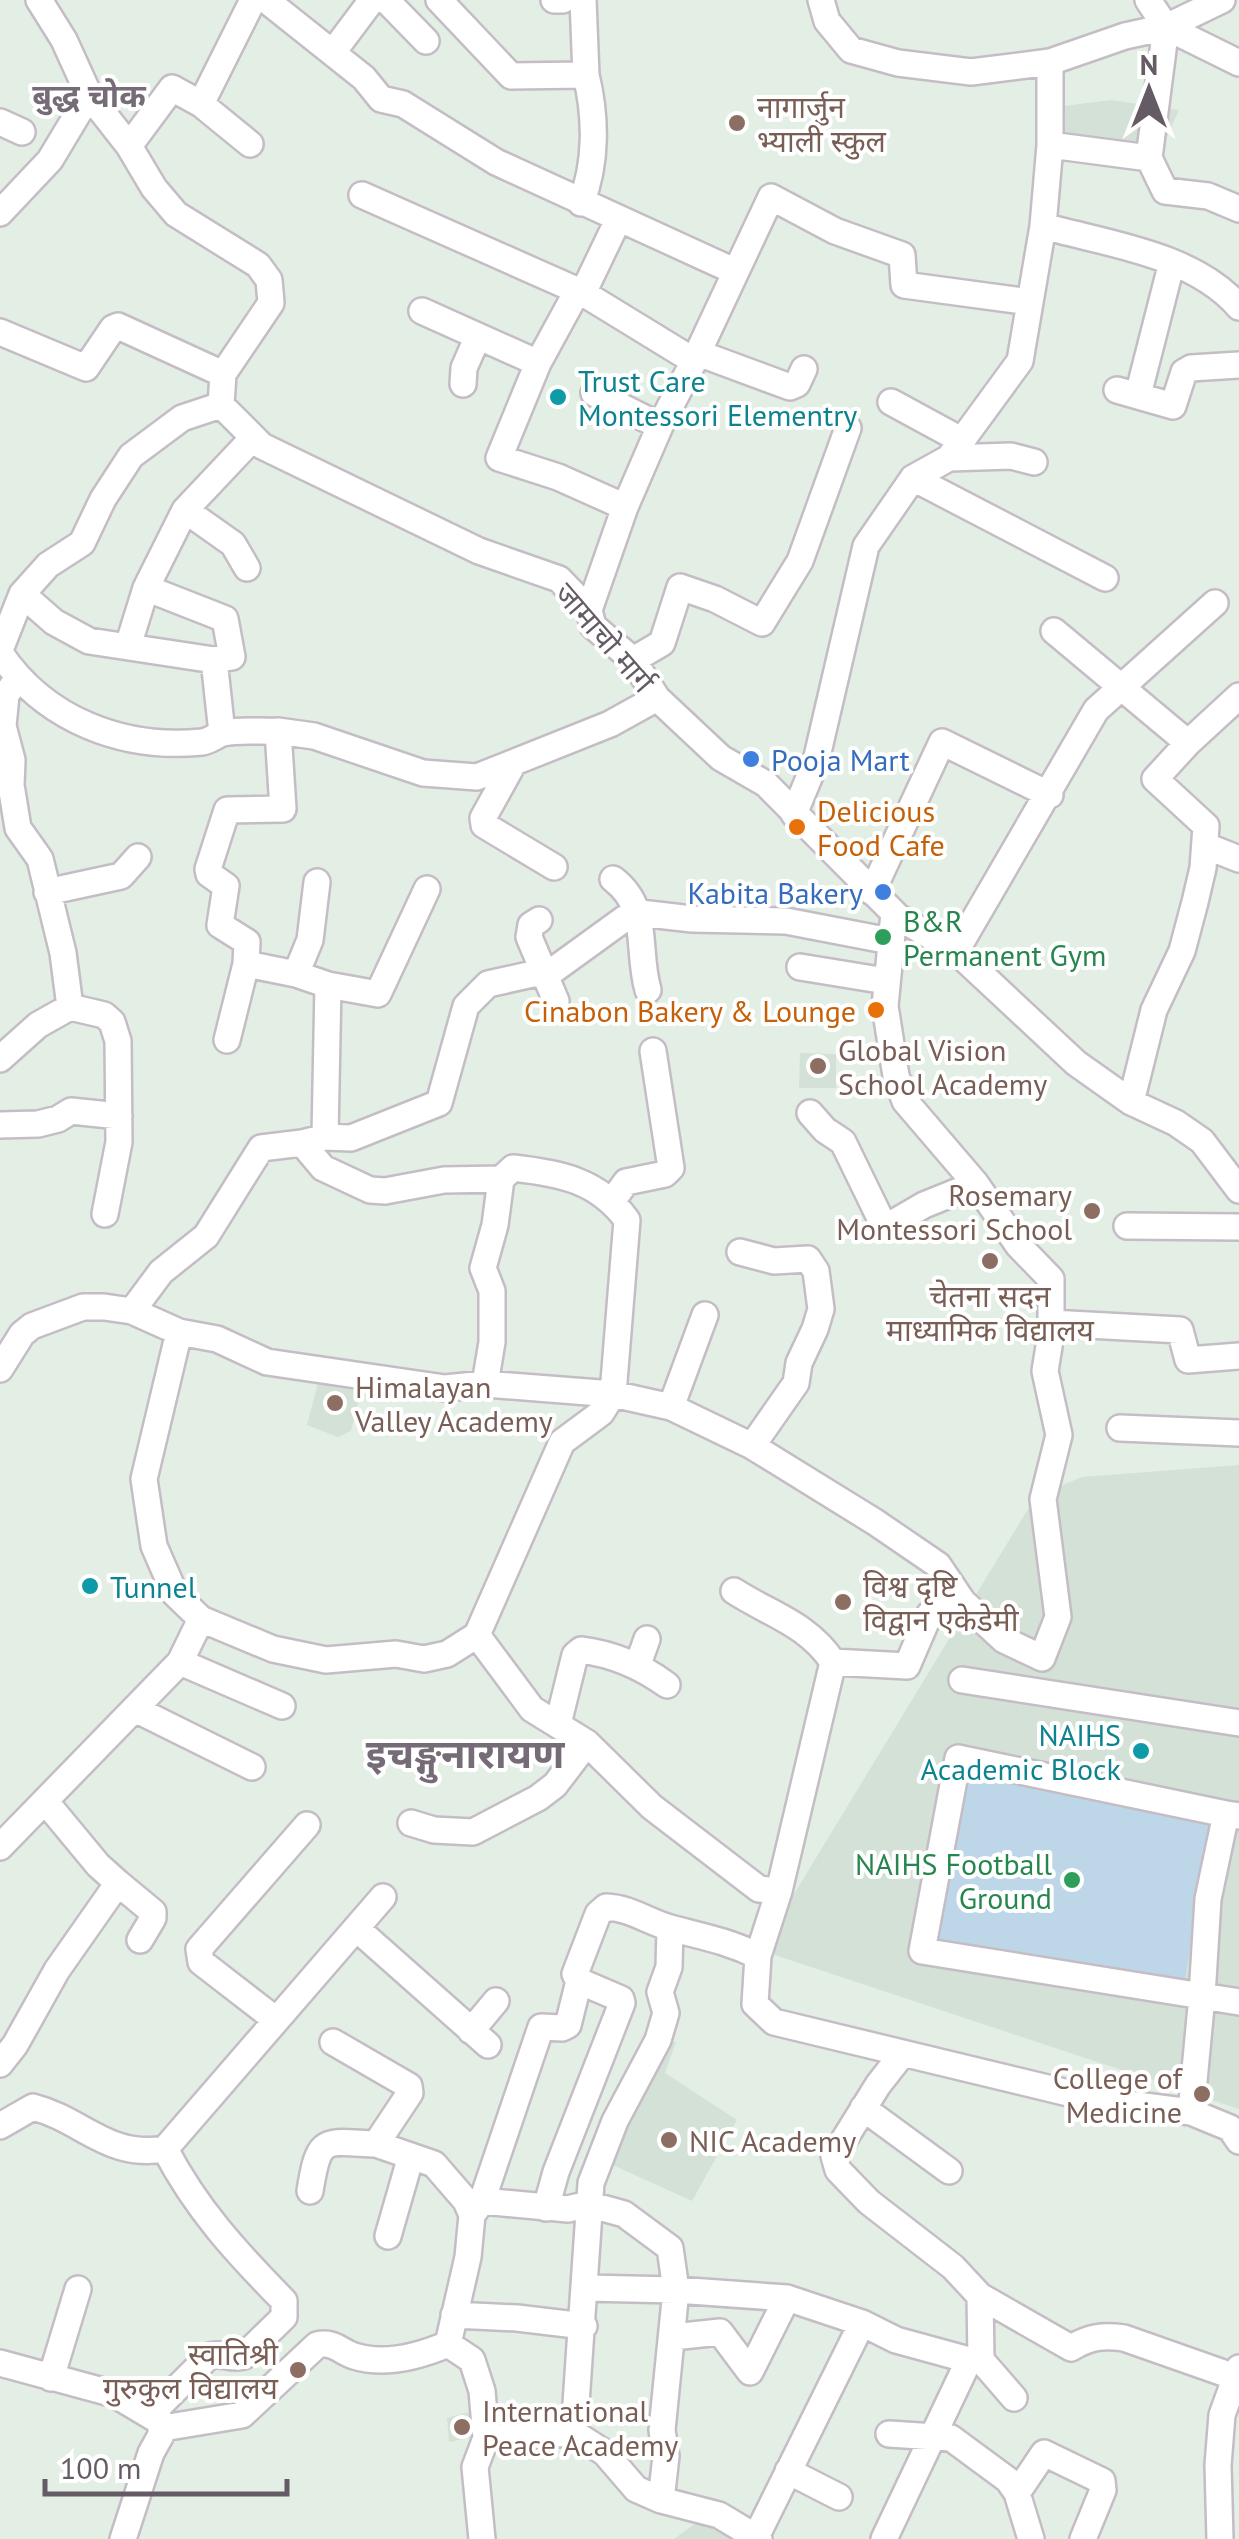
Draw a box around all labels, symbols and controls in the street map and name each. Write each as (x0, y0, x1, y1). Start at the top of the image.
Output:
north arrow (1099, 40, 1199, 140)
text: N (1140, 46, 1158, 83)
district label: बुद्ध चोक (32, 74, 147, 116)
place label: नागार्जुन भ्याली स्कुल (757, 87, 886, 160)
marker: नागार्जुन भ्याली स्कुल (726, 112, 748, 134)
place label: Trust Care Montessori Elementry (578, 361, 857, 434)
marker: Trust Care Montessori Elementry (547, 386, 569, 408)
street label: जामाचो मार्ग (547, 574, 664, 701)
place label: Pooja Mart (771, 740, 910, 779)
marker: Pooja Mart (740, 748, 762, 770)
place label: Delicious Food Cafe (817, 791, 945, 864)
marker: Delicious Food Cafe (786, 816, 808, 838)
place label: Kabita Bakery (688, 873, 863, 912)
marker: Kabita Bakery (872, 881, 894, 903)
place label: B&R Permanent Gym (903, 901, 1106, 974)
marker: B&R Permanent Gym (872, 926, 894, 948)
place label: Cinabon Bakery & Lounge (524, 991, 856, 1030)
marker: Cinabon Bakery & Lounge (865, 999, 887, 1021)
place label: Global Vision School Academy (838, 1030, 1047, 1103)
marker: Global Vision School Academy (807, 1055, 829, 1077)
place label: Rosemary Montessori School (836, 1175, 1072, 1248)
marker: Rosemary Montessori School (1081, 1200, 1103, 1222)
marker: चेतना सदन माध्यामिक विद्यालय (979, 1250, 1001, 1272)
place label: चेतना सदन माध्यामिक विद्यालय (886, 1276, 1094, 1349)
place label: Himalayan Valley Academy (354, 1367, 553, 1440)
marker: Himalayan Valley Academy (324, 1392, 346, 1414)
place label: विश्व दृष्टि विद्वान एकेडेमी (863, 1566, 1020, 1639)
place label: Tunnel (110, 1567, 197, 1606)
marker: Tunnel (79, 1575, 101, 1597)
marker: विश्व दृष्टि विद्वान एकेडेमी (832, 1591, 854, 1613)
place label: NAIHS Academic Block (921, 1715, 1122, 1788)
district label: इचङ्गुनारायण (366, 1727, 565, 1784)
marker: NAIHS Academic Block (1130, 1740, 1152, 1762)
place label: NAIHS Football Ground (855, 1844, 1052, 1917)
marker: NAIHS Football Ground (1061, 1869, 1083, 1891)
place label: College of Medicine (1053, 2058, 1183, 2131)
marker: College of Medicine (1191, 2083, 1213, 2105)
place label: NIC Academy (689, 2121, 856, 2160)
marker: NIC Academy (658, 2129, 680, 2151)
place label: स्वातिश्री गुरुकुल विद्यालय (103, 2334, 279, 2407)
marker: स्वातिश्री गुरुकुल विद्यालय (287, 2359, 309, 2381)
place label: International Peace Academy (482, 2391, 678, 2464)
marker: International Peace Academy (451, 2416, 473, 2438)
scale bar (45, 2434, 288, 2496)
text: 100 m (60, 2448, 141, 2487)

